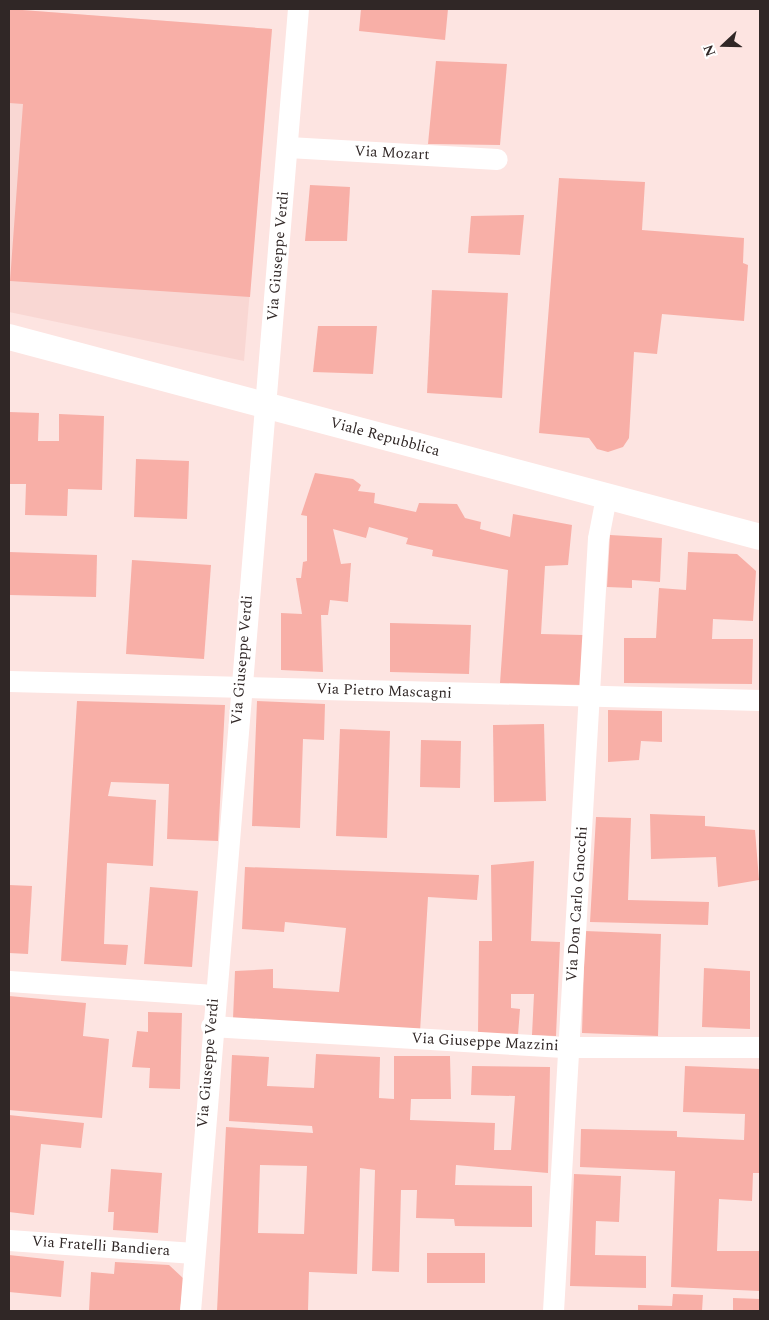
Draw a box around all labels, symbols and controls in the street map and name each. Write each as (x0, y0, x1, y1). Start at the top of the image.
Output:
north arrow (699, 20, 749, 70)
text: N (698, 41, 721, 60)
street label: Via Mozart (354, 142, 430, 164)
street label: Via Giuseppe Verdi (263, 190, 293, 322)
street label: Viale Repubblica (328, 414, 442, 460)
street label: Via Giuseppe Verdi (227, 594, 257, 726)
street label: Via Pietro Mascagni (316, 680, 452, 702)
street label: Via Don Carlo Gnocchi (563, 826, 591, 982)
street label: Via Giuseppe Verdi (193, 997, 223, 1129)
street label: Via Giuseppe Mazzini (411, 1029, 559, 1055)
street label: Via Fratelli Bandiera (31, 1232, 171, 1260)

